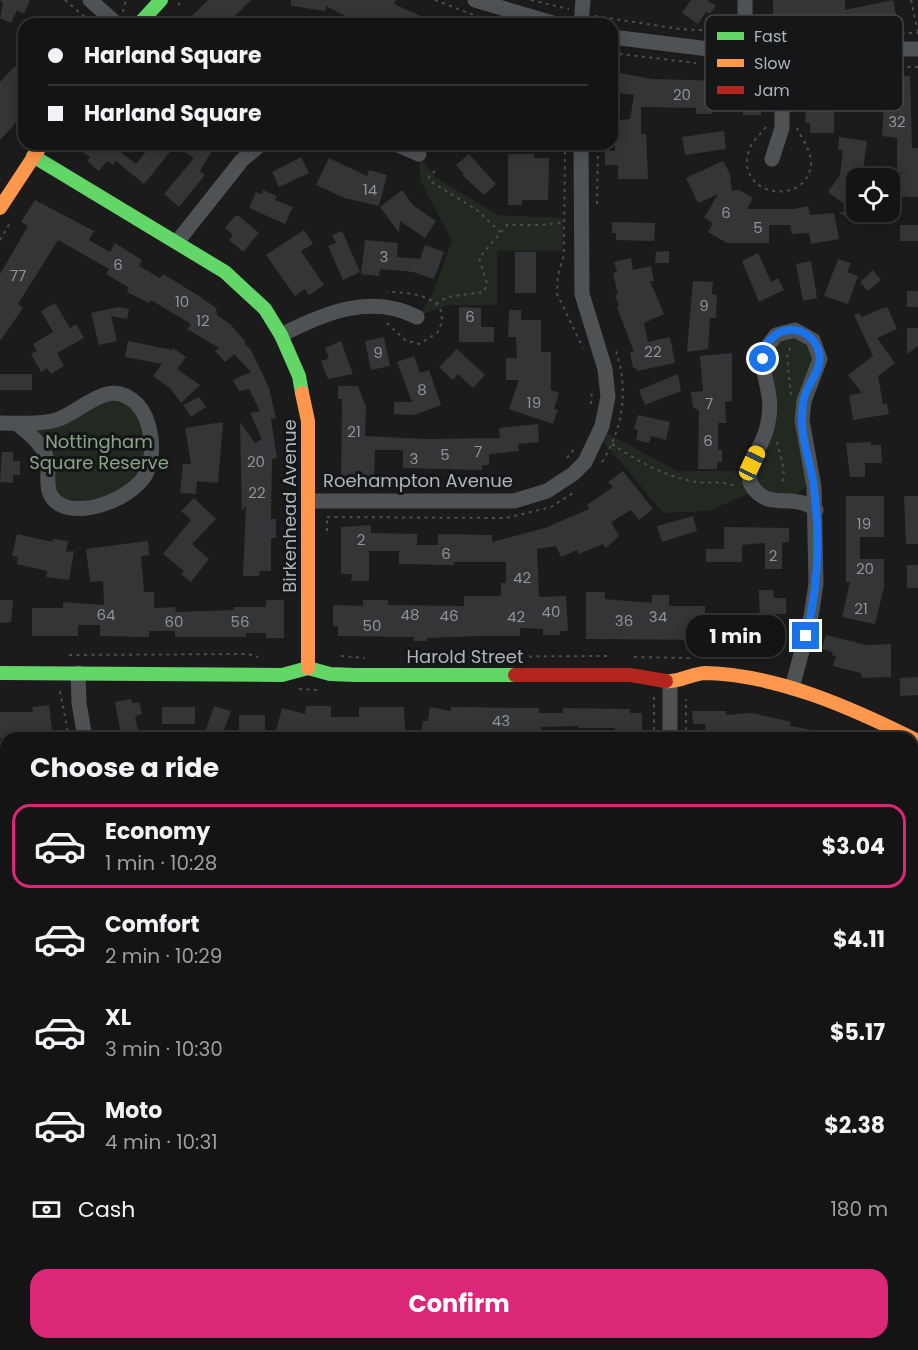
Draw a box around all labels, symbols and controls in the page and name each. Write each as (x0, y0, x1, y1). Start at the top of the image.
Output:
legend (705, 15, 903, 111)
text: Fast (754, 25, 787, 48)
text: Harland Square (84, 40, 262, 71)
text: Slow (754, 52, 791, 75)
text: Jam (754, 79, 790, 102)
house number: 20 (673, 84, 691, 105)
text: Harland Square (84, 98, 262, 129)
house number: 32 (888, 111, 906, 132)
map controls (846, 168, 900, 222)
button: locate (846, 168, 900, 222)
house number: 14 (363, 179, 377, 200)
house number: 6 (721, 202, 731, 223)
house number: 5 (753, 217, 763, 238)
house number: 3 (380, 246, 388, 267)
house number: 6 (113, 254, 123, 275)
house number: 77 (10, 265, 26, 286)
house number: 10 (175, 291, 189, 312)
house number: 9 (699, 295, 709, 316)
house number: 6 (465, 306, 475, 327)
house number: 12 (196, 310, 210, 331)
house number: 22 (644, 341, 662, 362)
house number: 9 (373, 342, 383, 363)
route start (749, 345, 776, 372)
house number: 8 (417, 379, 427, 400)
house number: 19 (527, 392, 541, 413)
house number: 7 (705, 393, 713, 414)
street label: Birkenhead Avenue (277, 419, 302, 593)
house number: 21 (347, 421, 361, 442)
park label: Nottingham Square Reserve (29, 429, 169, 475)
house number: 6 (703, 430, 713, 451)
house number: 7 (474, 441, 482, 462)
car (736, 443, 768, 483)
house number: 5 (440, 444, 450, 465)
house number: 3 (410, 448, 418, 469)
house number: 20 (247, 451, 265, 472)
street label: Roehampton Avenue (323, 468, 513, 493)
house number: 22 (248, 482, 266, 503)
house number: 19 (857, 513, 871, 534)
house number: 2 (357, 529, 365, 550)
house number: 6 (441, 543, 451, 564)
house number: 2 (769, 545, 777, 566)
house number: 20 (856, 558, 874, 579)
house number: 42 (513, 567, 531, 588)
house number: 21 (854, 598, 868, 619)
house number: 40 (542, 601, 560, 622)
house number: 64 (97, 604, 115, 625)
house number: 48 (401, 604, 419, 625)
house number: 46 (440, 605, 458, 626)
house number: 42 (507, 606, 525, 627)
house number: 34 (649, 606, 667, 627)
house number: 36 (615, 610, 633, 631)
house number: 60 (165, 611, 183, 632)
house number: 56 (231, 611, 249, 632)
house number: 50 (363, 615, 381, 636)
callout: 1 min (686, 615, 785, 657)
text: 1 min (709, 622, 762, 650)
route end (792, 622, 819, 649)
street label: Harold Street (407, 644, 523, 669)
house number: 43 (492, 710, 510, 731)
text: Choose a ride (30, 749, 219, 786)
text: Economy (105, 816, 210, 847)
icon: car (33, 819, 87, 873)
text: $3.04 (822, 831, 885, 862)
text: 1 min · 10:28 (105, 849, 217, 877)
text: Comfort (105, 909, 199, 940)
icon: car (33, 912, 87, 966)
text: $4.11 (833, 924, 885, 955)
text: 2 min · 10:29 (105, 942, 222, 970)
text: XL (105, 1002, 131, 1033)
icon: car (33, 1005, 87, 1059)
text: $5.17 (830, 1017, 885, 1048)
text: 3 min · 10:30 (105, 1035, 223, 1063)
text: Moto (105, 1095, 162, 1126)
icon: car (33, 1098, 87, 1152)
text: $2.38 (824, 1110, 885, 1141)
text: 4 min · 10:31 (105, 1128, 218, 1156)
icon: cash (30, 1193, 63, 1226)
text: Cash (78, 1194, 135, 1225)
text: 180 m (830, 1195, 888, 1223)
button: Confirm (30, 1269, 888, 1338)

